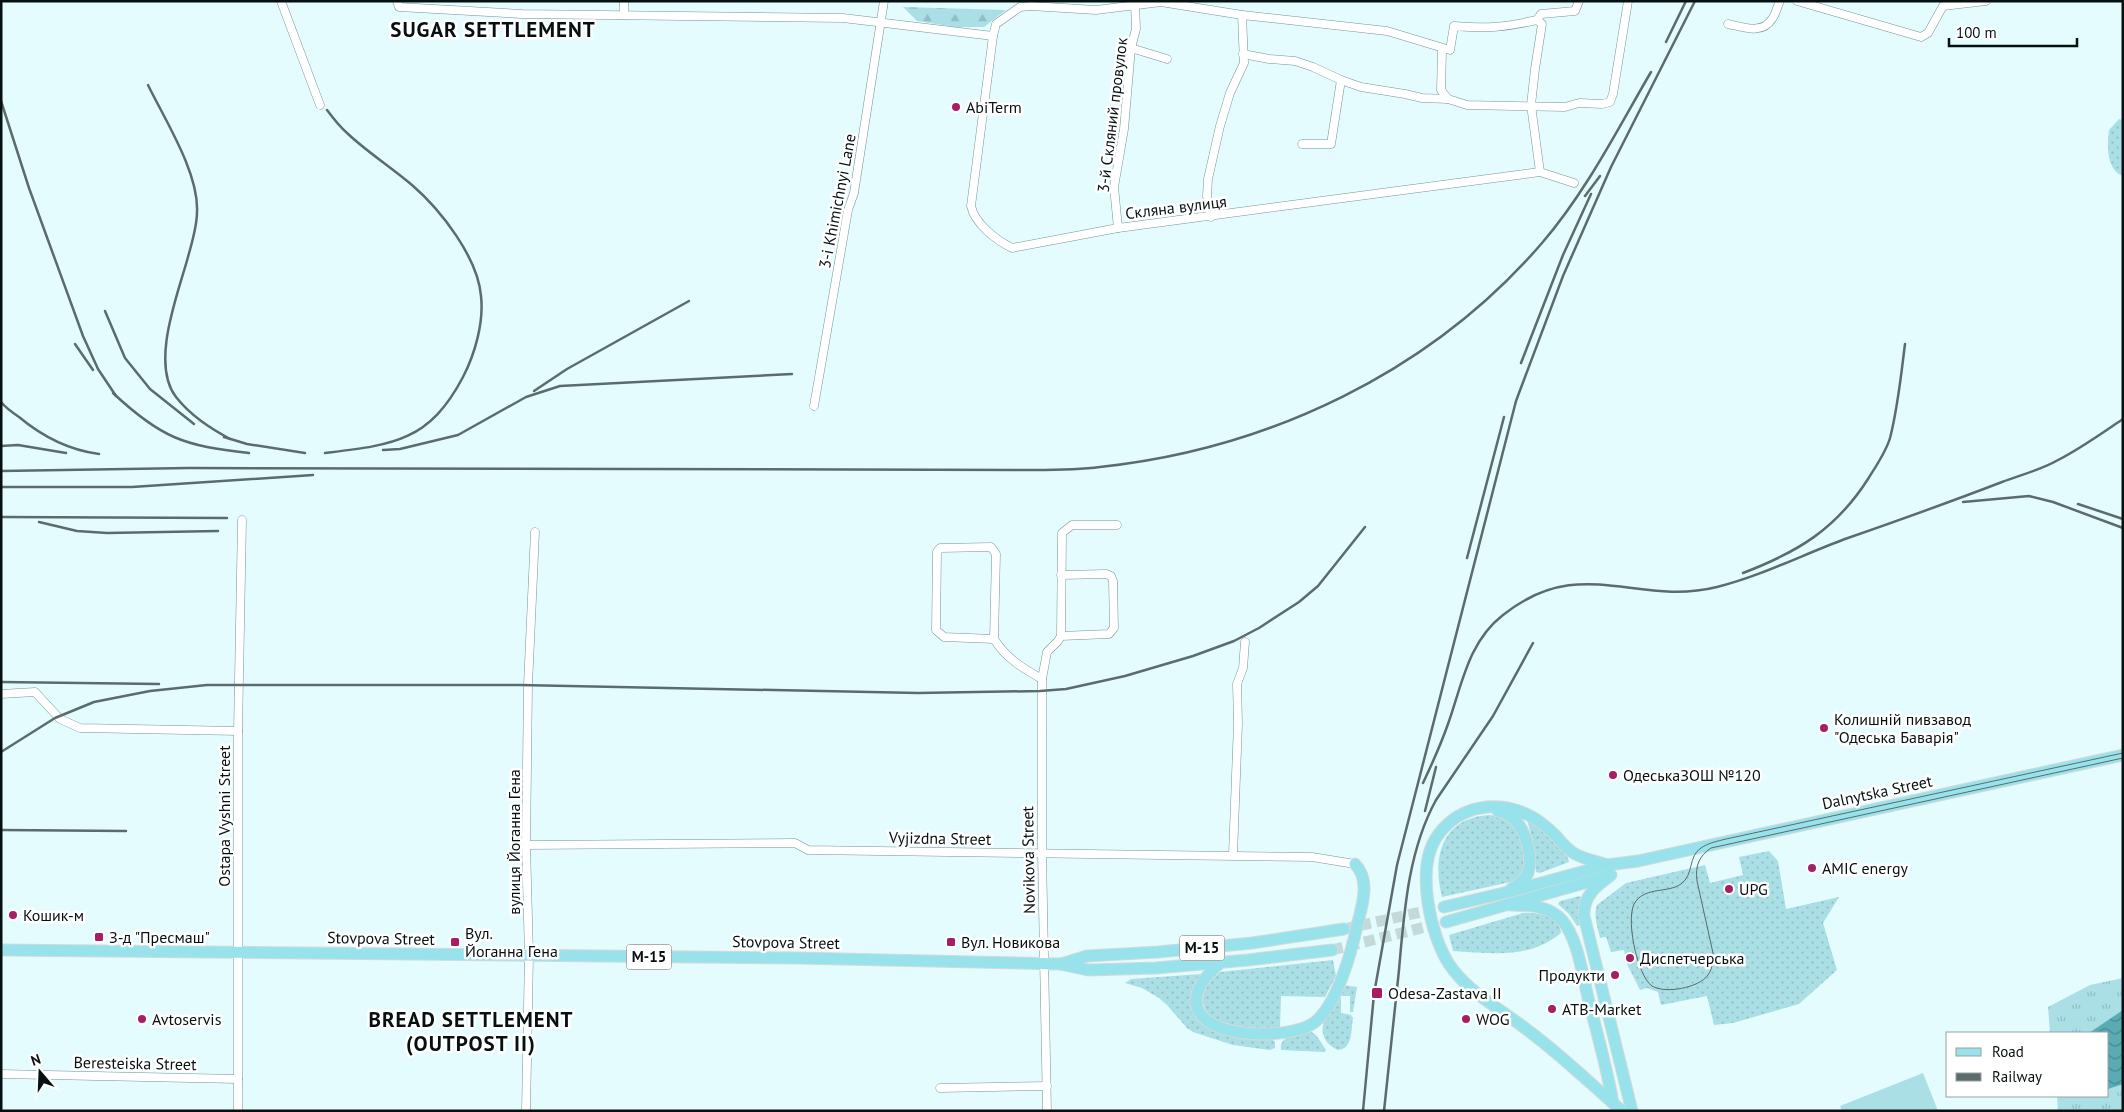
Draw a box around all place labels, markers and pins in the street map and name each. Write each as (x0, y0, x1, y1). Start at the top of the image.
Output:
place label: AbiTerm (966, 97, 1022, 117)
marker: AbiTerm (950, 101, 962, 113)
place label: Колишній пивзавод "Одеська Баварія" (1834, 709, 1971, 747)
marker: Колишній пивзавод "Одеська Баварія" (1818, 722, 1830, 734)
place label: ОдеськаЗОШ №120 (1623, 765, 1761, 785)
marker: ОдеськаЗОШ №120 (1607, 769, 1619, 781)
place label: AMIC energy (1822, 858, 1908, 878)
marker: AMIC energy (1806, 862, 1818, 874)
place label: UPG (1739, 879, 1768, 899)
marker: UPG (1723, 883, 1735, 895)
place label: Кошик-м (23, 905, 84, 925)
marker: Кошик-м (7, 909, 19, 921)
place label: Вул. Йоганна Гена (465, 923, 558, 961)
place label: З-д "Пресмаш" (109, 927, 210, 947)
marker: З-д "Пресмаш" (93, 931, 105, 943)
place label: Вул. Новикова (961, 932, 1060, 952)
marker: Вул. Йоганна Гена (449, 936, 461, 948)
marker: Вул. Новикова (945, 936, 957, 948)
place label: Диспетчерська (1640, 948, 1745, 968)
marker: Диспетчерська (1624, 952, 1636, 964)
place label: Продукти (1538, 965, 1605, 985)
marker: Продукти (1609, 969, 1621, 981)
place label: Odesa-Zastava II (1388, 983, 1502, 1003)
marker: Odesa-Zastava II (1370, 986, 1384, 1000)
place label: ATB-Market (1562, 999, 1642, 1019)
marker: ATB-Market (1546, 1003, 1558, 1015)
place label: Avtoservis (152, 1009, 222, 1029)
place label: WOG (1476, 1009, 1510, 1029)
marker: Avtoservis (136, 1013, 148, 1025)
marker: WOG (1460, 1013, 1472, 1025)

